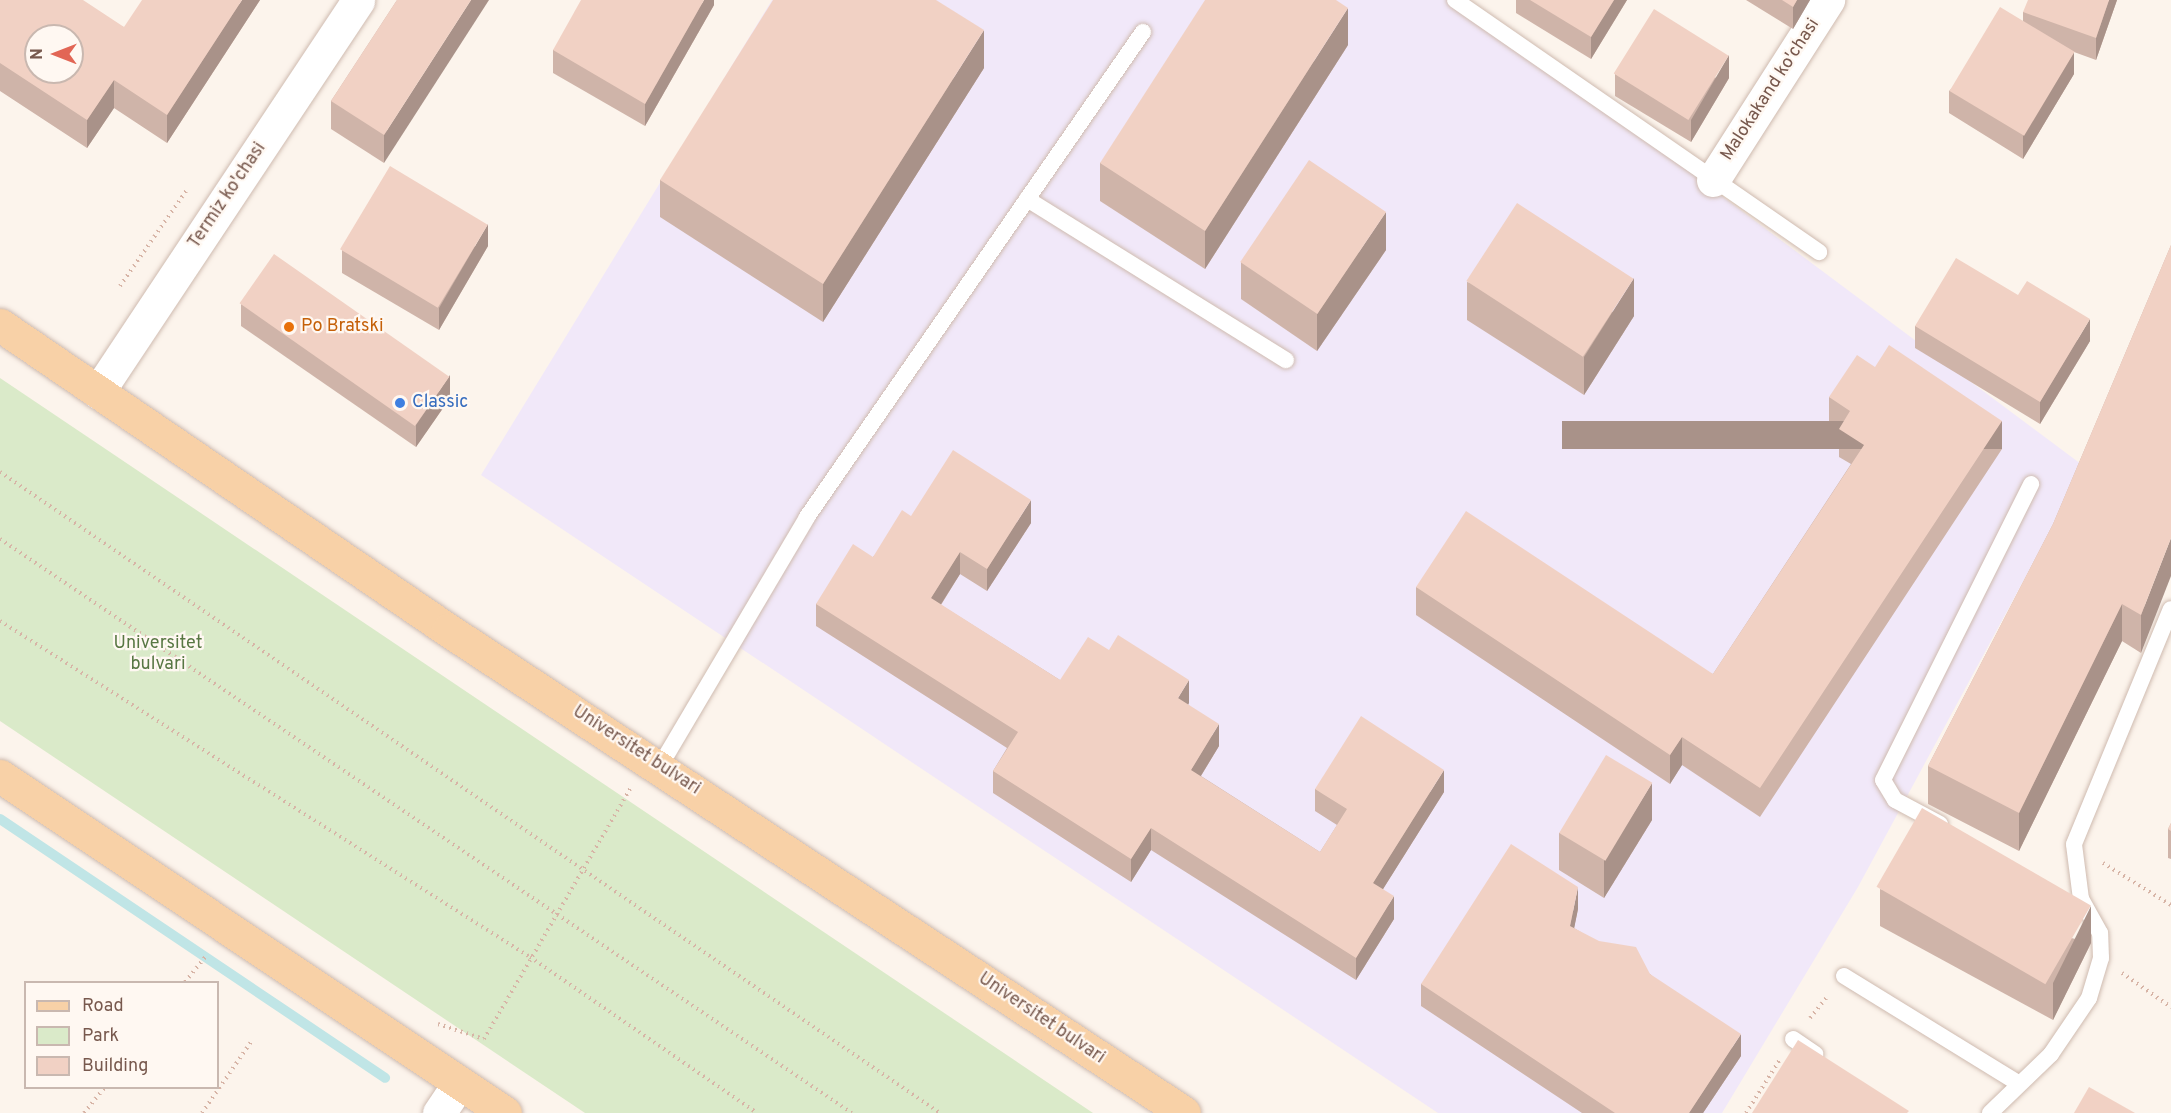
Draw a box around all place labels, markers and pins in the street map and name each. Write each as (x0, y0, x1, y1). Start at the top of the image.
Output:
place label: Po Bratski (301, 316, 384, 338)
marker: Po Bratski (282, 320, 296, 334)
place label: Classic (412, 392, 468, 414)
marker: Classic (393, 396, 407, 410)

